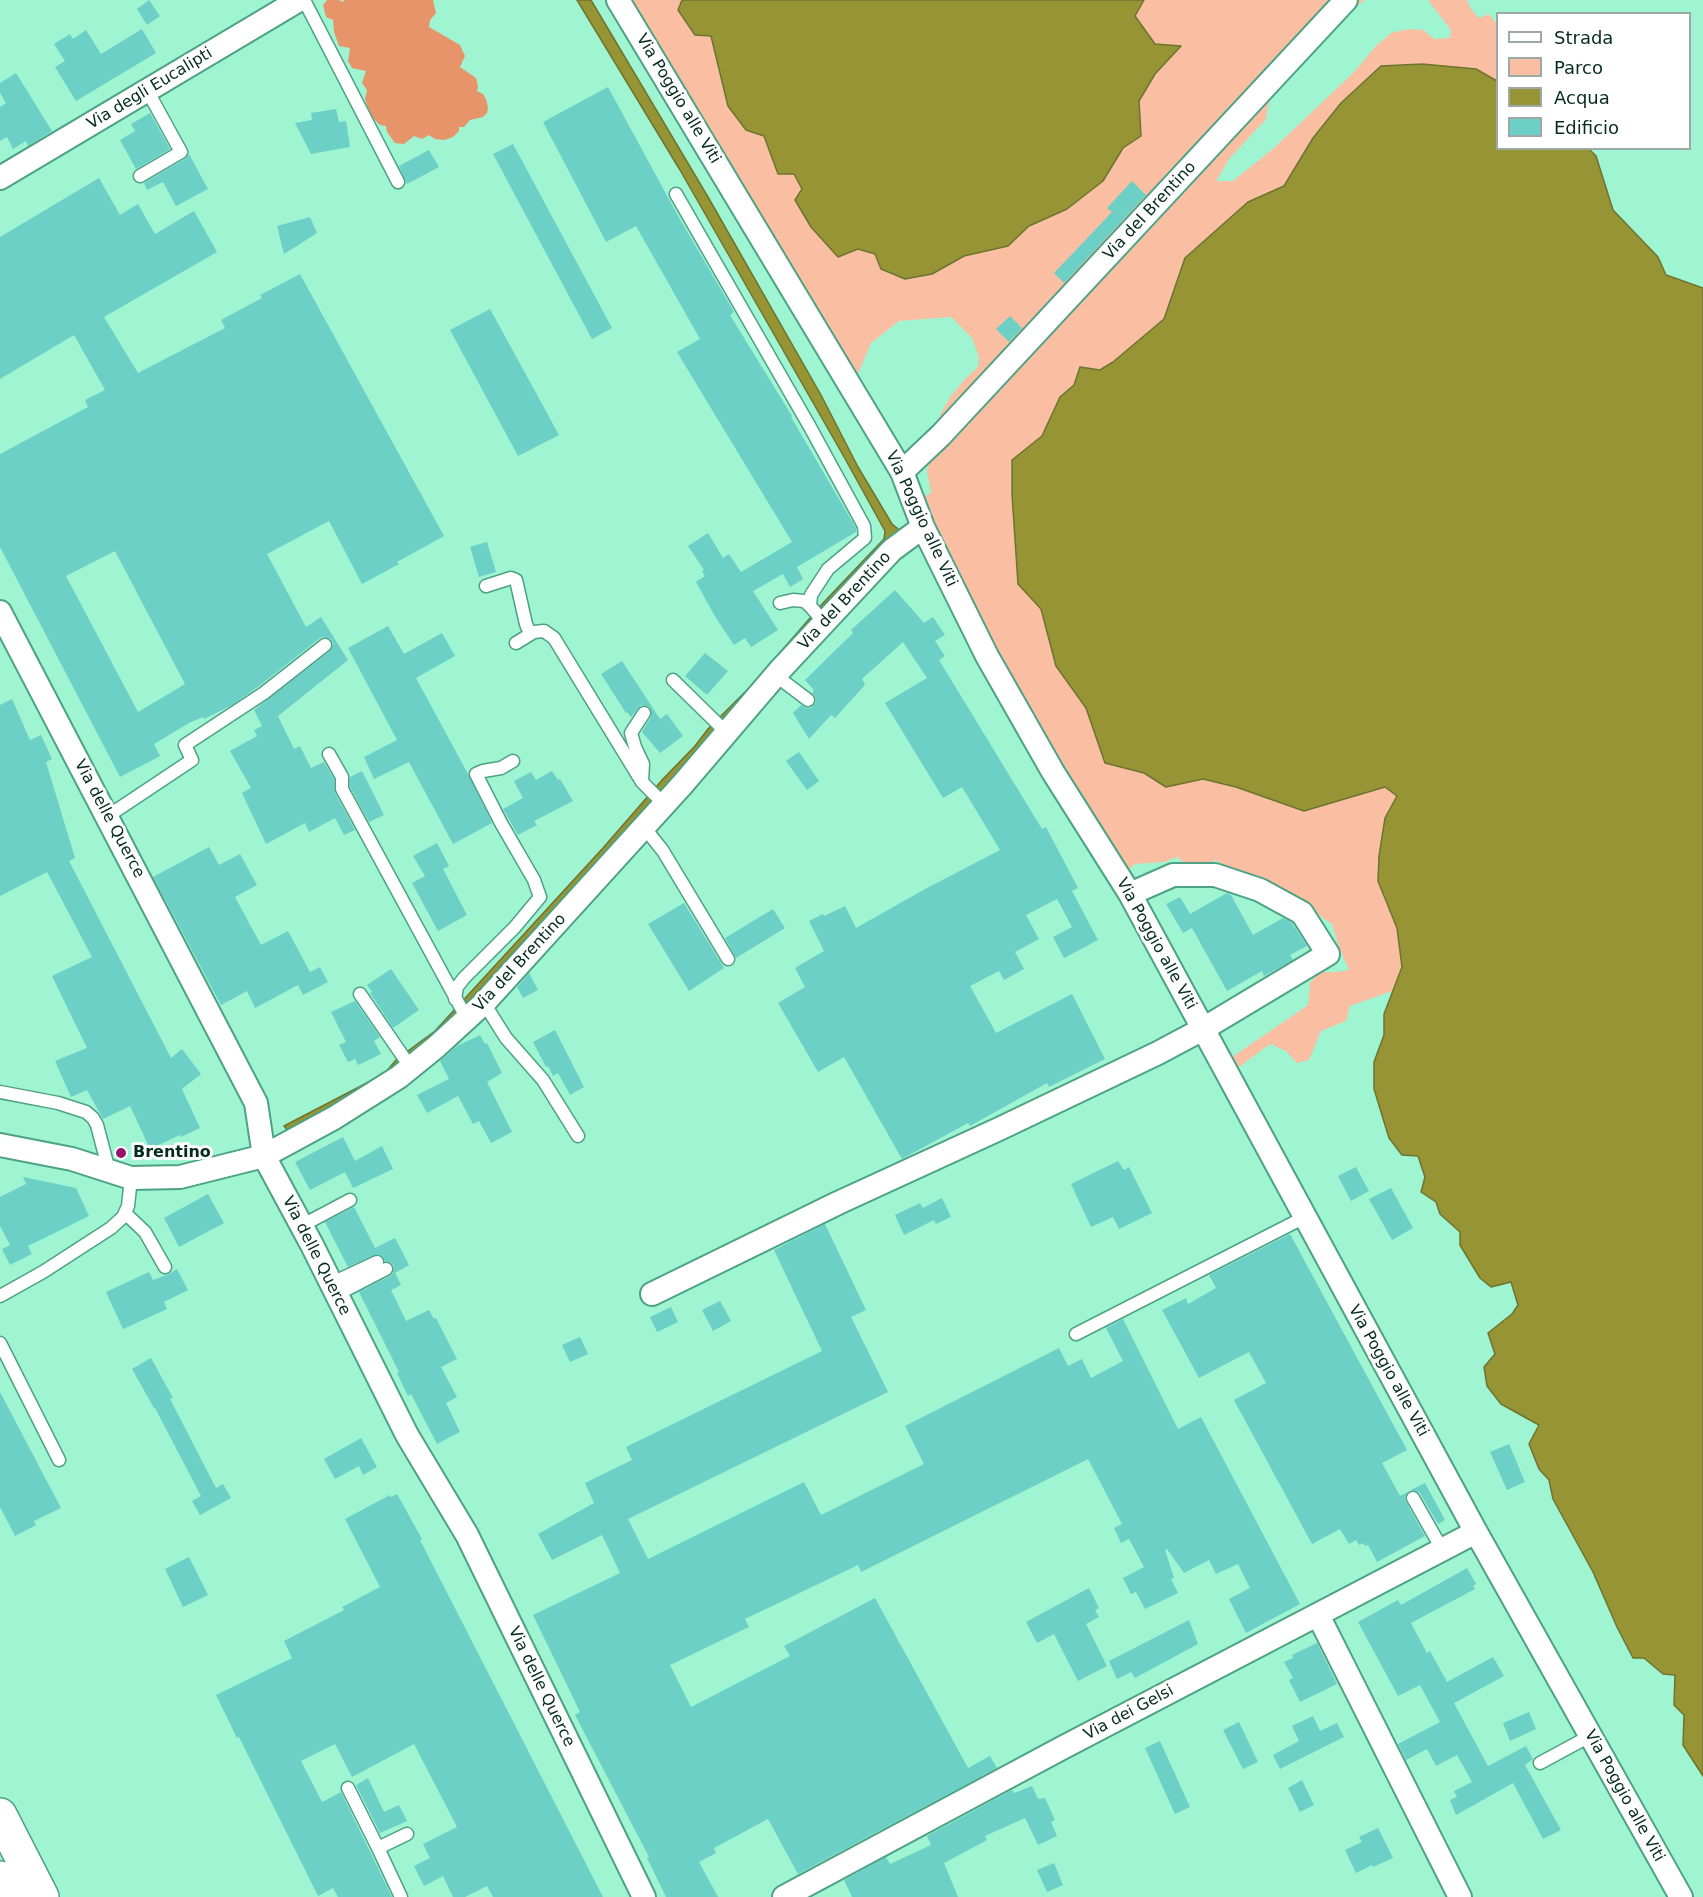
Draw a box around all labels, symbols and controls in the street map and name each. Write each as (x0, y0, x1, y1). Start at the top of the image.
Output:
legend (1496, 12, 1691, 150)
text: Strada (1554, 27, 1613, 48)
street label: Via Poggio alle Viti (632, 31, 724, 167)
street label: Via degli Eucalipti (84, 44, 216, 134)
text: Parco (1554, 57, 1603, 78)
text: Acqua (1554, 87, 1610, 108)
text: Edificio (1554, 117, 1619, 138)
street label: Via del Brentino (1100, 158, 1200, 264)
street label: Via Poggio alle Viti (881, 448, 961, 590)
street label: Via del Brentino (795, 548, 895, 654)
street label: Via delle Querce (70, 757, 148, 881)
street label: Via Poggio alle Viti (1112, 875, 1200, 1013)
street label: Via del Brentino (470, 910, 570, 1016)
place label: Brentino (133, 1143, 211, 1163)
marker: Brentino (114, 1146, 128, 1160)
street label: Via delle Querce (278, 1193, 354, 1319)
street label: Via Poggio alle Viti (1344, 1302, 1432, 1440)
street label: Via delle Querce (504, 1624, 578, 1750)
street label: Via dei Gelsi (1081, 1681, 1177, 1745)
street label: Via Poggio alle Viti (1580, 1727, 1668, 1865)

